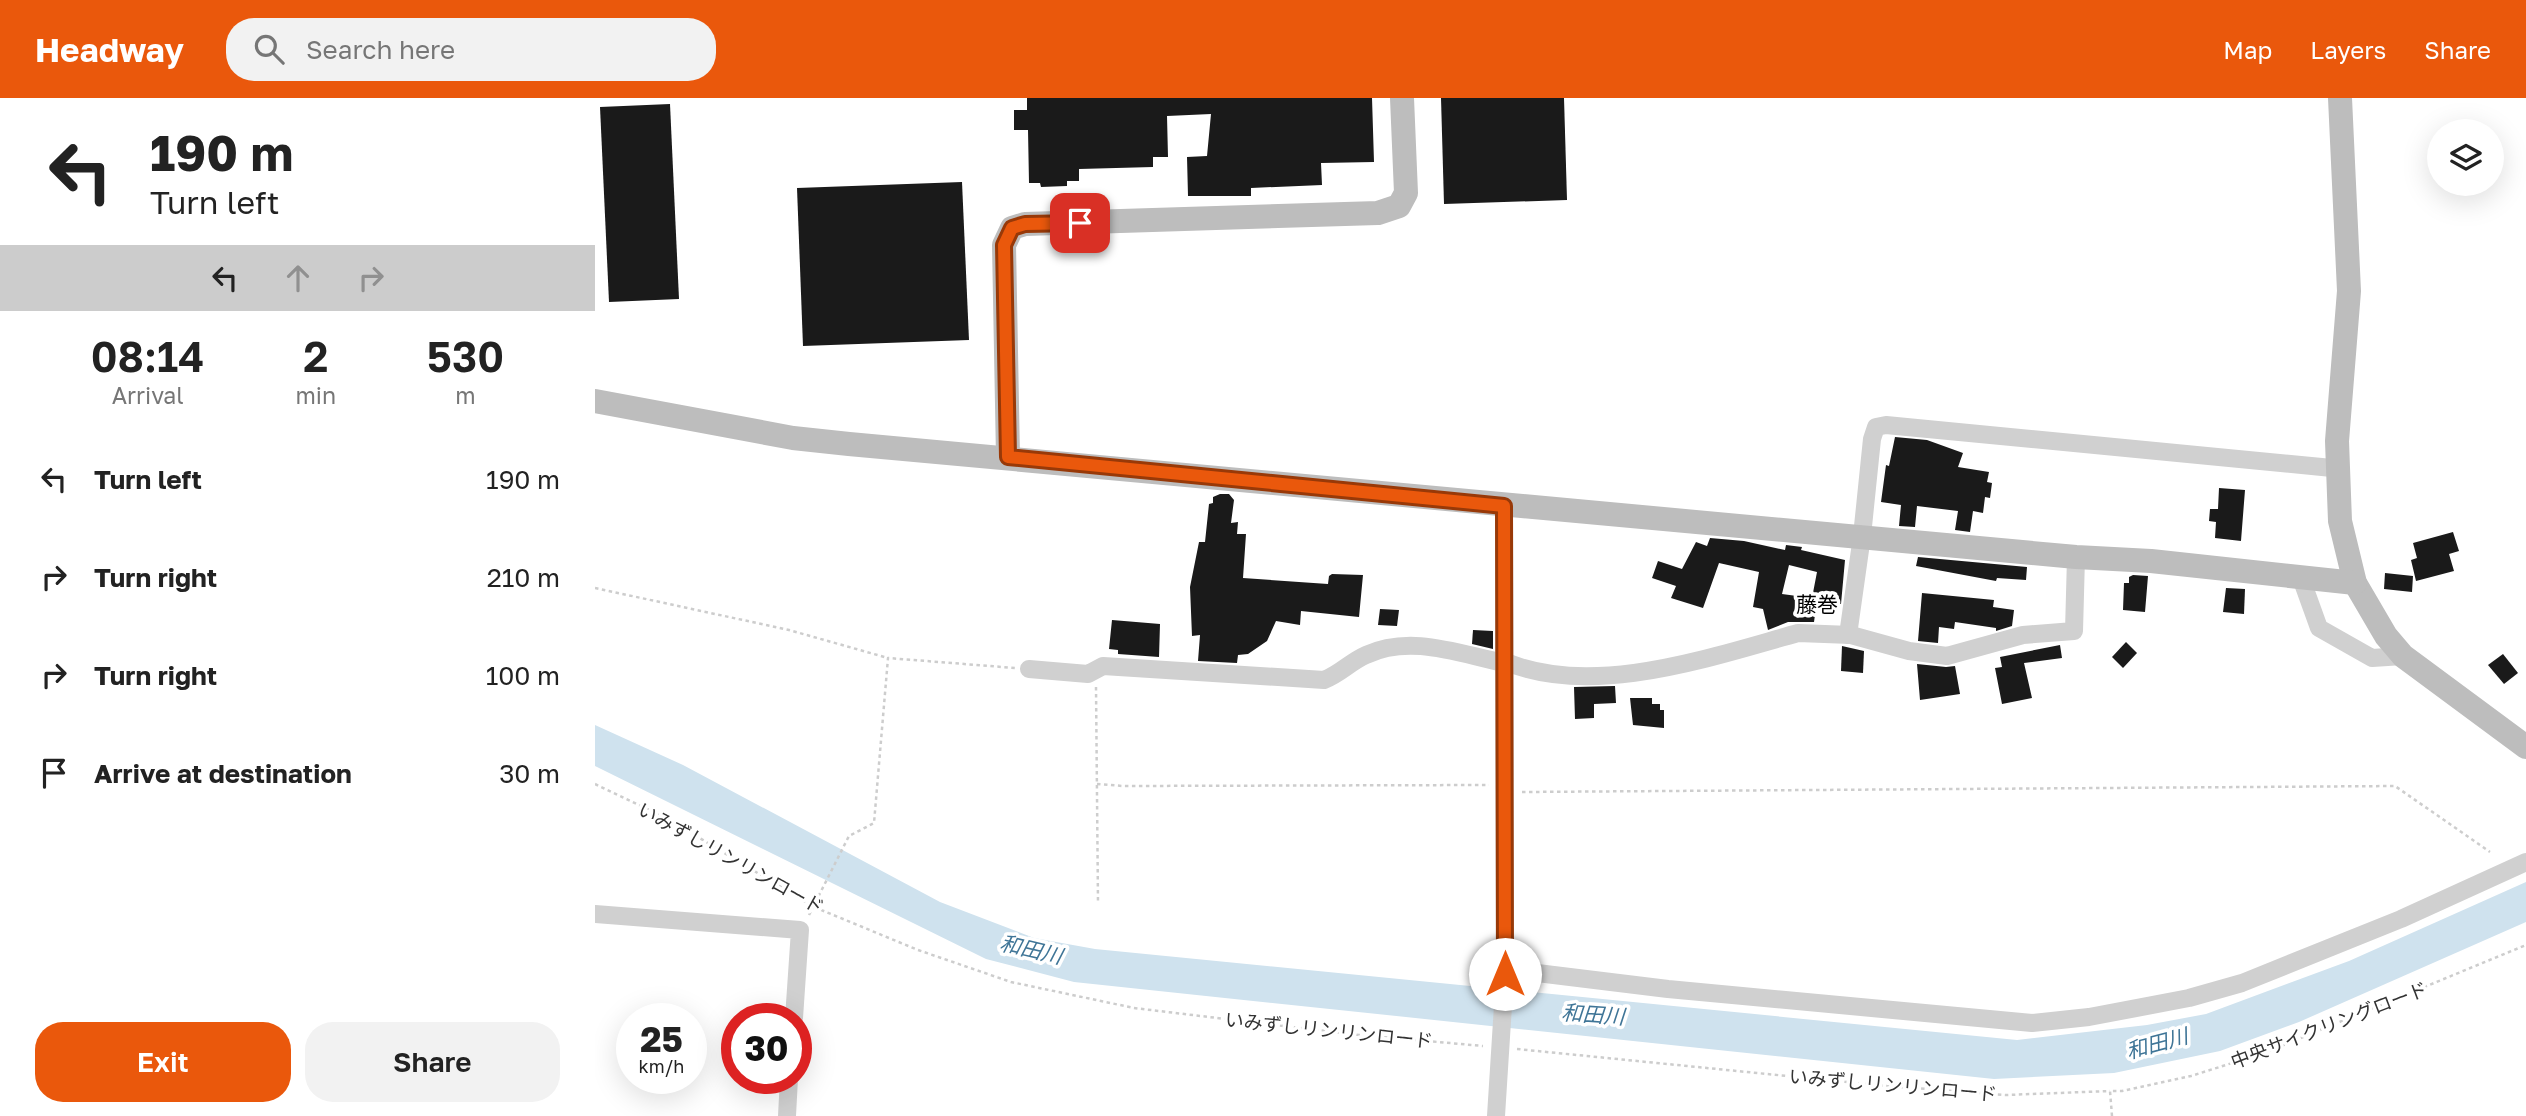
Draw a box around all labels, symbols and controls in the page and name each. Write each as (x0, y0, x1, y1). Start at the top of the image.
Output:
search box (226, 18, 716, 81)
text: Headway (35, 30, 184, 69)
icon: search (250, 30, 288, 68)
text: Search here (306, 34, 455, 65)
text: Map (2223, 35, 2272, 64)
text: Layers (2310, 35, 2386, 64)
text: Share (2424, 35, 2491, 64)
map controls (2427, 119, 2504, 196)
button: layers (2427, 119, 2504, 196)
text: 190 m (150, 123, 293, 182)
icon: left (35, 126, 126, 217)
text: Turn left (150, 183, 279, 221)
pin (1050, 193, 1110, 253)
icon: arrive (1061, 204, 1099, 242)
icon: left (206, 259, 244, 297)
icon: ahead (279, 259, 317, 297)
icon: right (352, 259, 390, 297)
text: 08:14 (91, 331, 205, 381)
text: 2 (303, 331, 328, 381)
text: 530 (427, 331, 504, 381)
text: Arrival (112, 381, 184, 409)
text: min (295, 381, 336, 409)
text: m (455, 381, 476, 409)
icon: left (35, 460, 73, 498)
text: Turn left (94, 464, 202, 495)
text: 190 m (486, 464, 560, 495)
icon: right (35, 558, 73, 596)
text: Turn right (94, 562, 217, 593)
text: 210 m (487, 562, 560, 593)
district label: 藤巻 (1796, 591, 1838, 617)
icon: right (35, 656, 73, 694)
text: Turn right (94, 660, 217, 691)
text: 100 m (486, 660, 560, 691)
icon: arrive (35, 754, 73, 792)
text: Arrive at destination (94, 758, 352, 789)
text: 30 m (499, 758, 560, 789)
street label: いみずしリンリンロード (634, 797, 828, 918)
water label: 和田川 (998, 929, 1067, 969)
position arrow (1468, 937, 1542, 1011)
street label: 中央サイクリングロード (2227, 976, 2430, 1073)
water label: 和田川 (1561, 999, 1627, 1029)
speed limit sign: 30 (721, 1003, 812, 1094)
street label: いみずしリンリンロード (1224, 1007, 1434, 1052)
text: 25 (640, 1018, 683, 1060)
button: Exit (35, 1022, 291, 1102)
button: Share (305, 1022, 560, 1102)
water label: 和田川 (2123, 1022, 2192, 1064)
text: km/h (639, 1055, 684, 1077)
street label: いみずしリンリンロード (1788, 1064, 1998, 1105)

